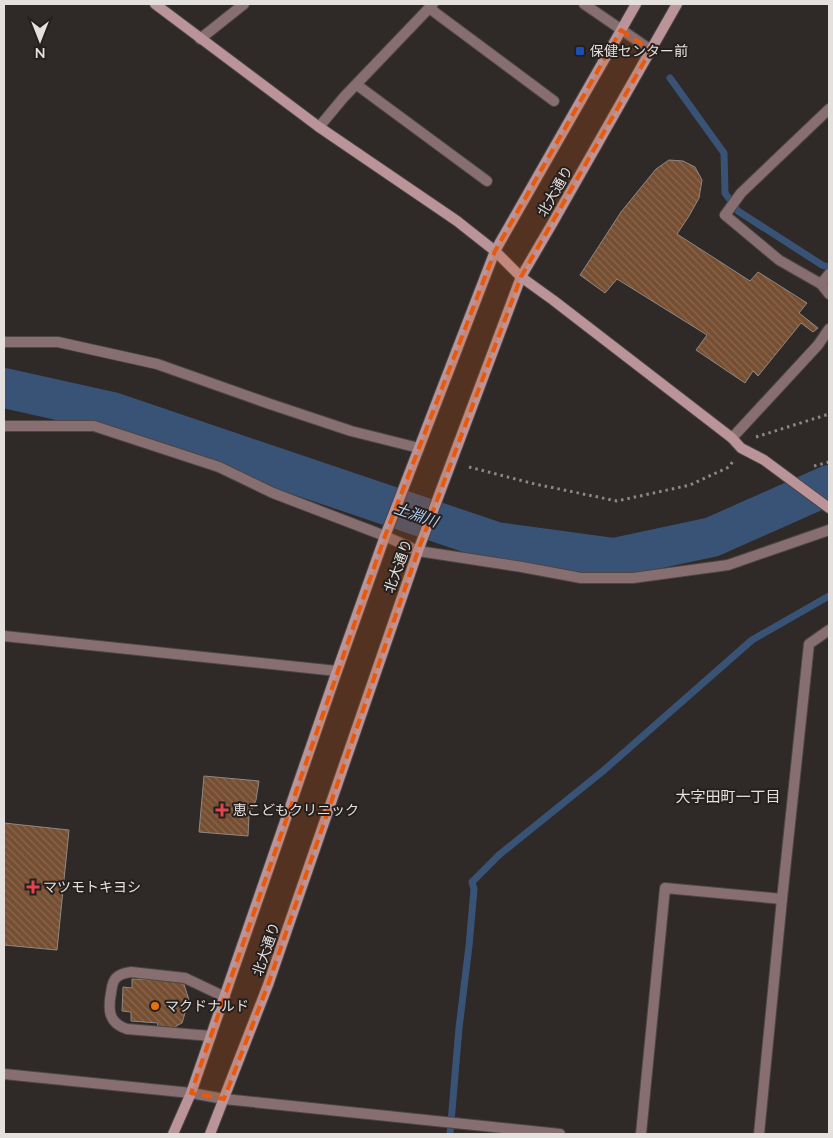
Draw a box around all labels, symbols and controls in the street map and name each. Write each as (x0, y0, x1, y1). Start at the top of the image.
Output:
north arrow (15, 15, 65, 65)
place label: 保健センター前 (590, 42, 688, 59)
text: N (35, 45, 45, 62)
marker: 保健センター前 (574, 45, 586, 57)
street label: 北大通り (533, 162, 576, 219)
water label: 土淵川 (392, 498, 442, 531)
street label: 北大通り (380, 537, 415, 595)
district label: 大字田町一丁目 (675, 787, 781, 805)
place label: 恵こどもクリニック (233, 801, 359, 818)
marker: 恵こどもクリニック (215, 803, 229, 817)
place label: マツモトキヨシ (43, 878, 141, 895)
marker: マツモトキヨシ (27, 881, 39, 893)
street label: 北大通り (248, 920, 283, 978)
place label: マクドナルド (165, 997, 249, 1014)
marker: マクドナルド (149, 1000, 161, 1012)

